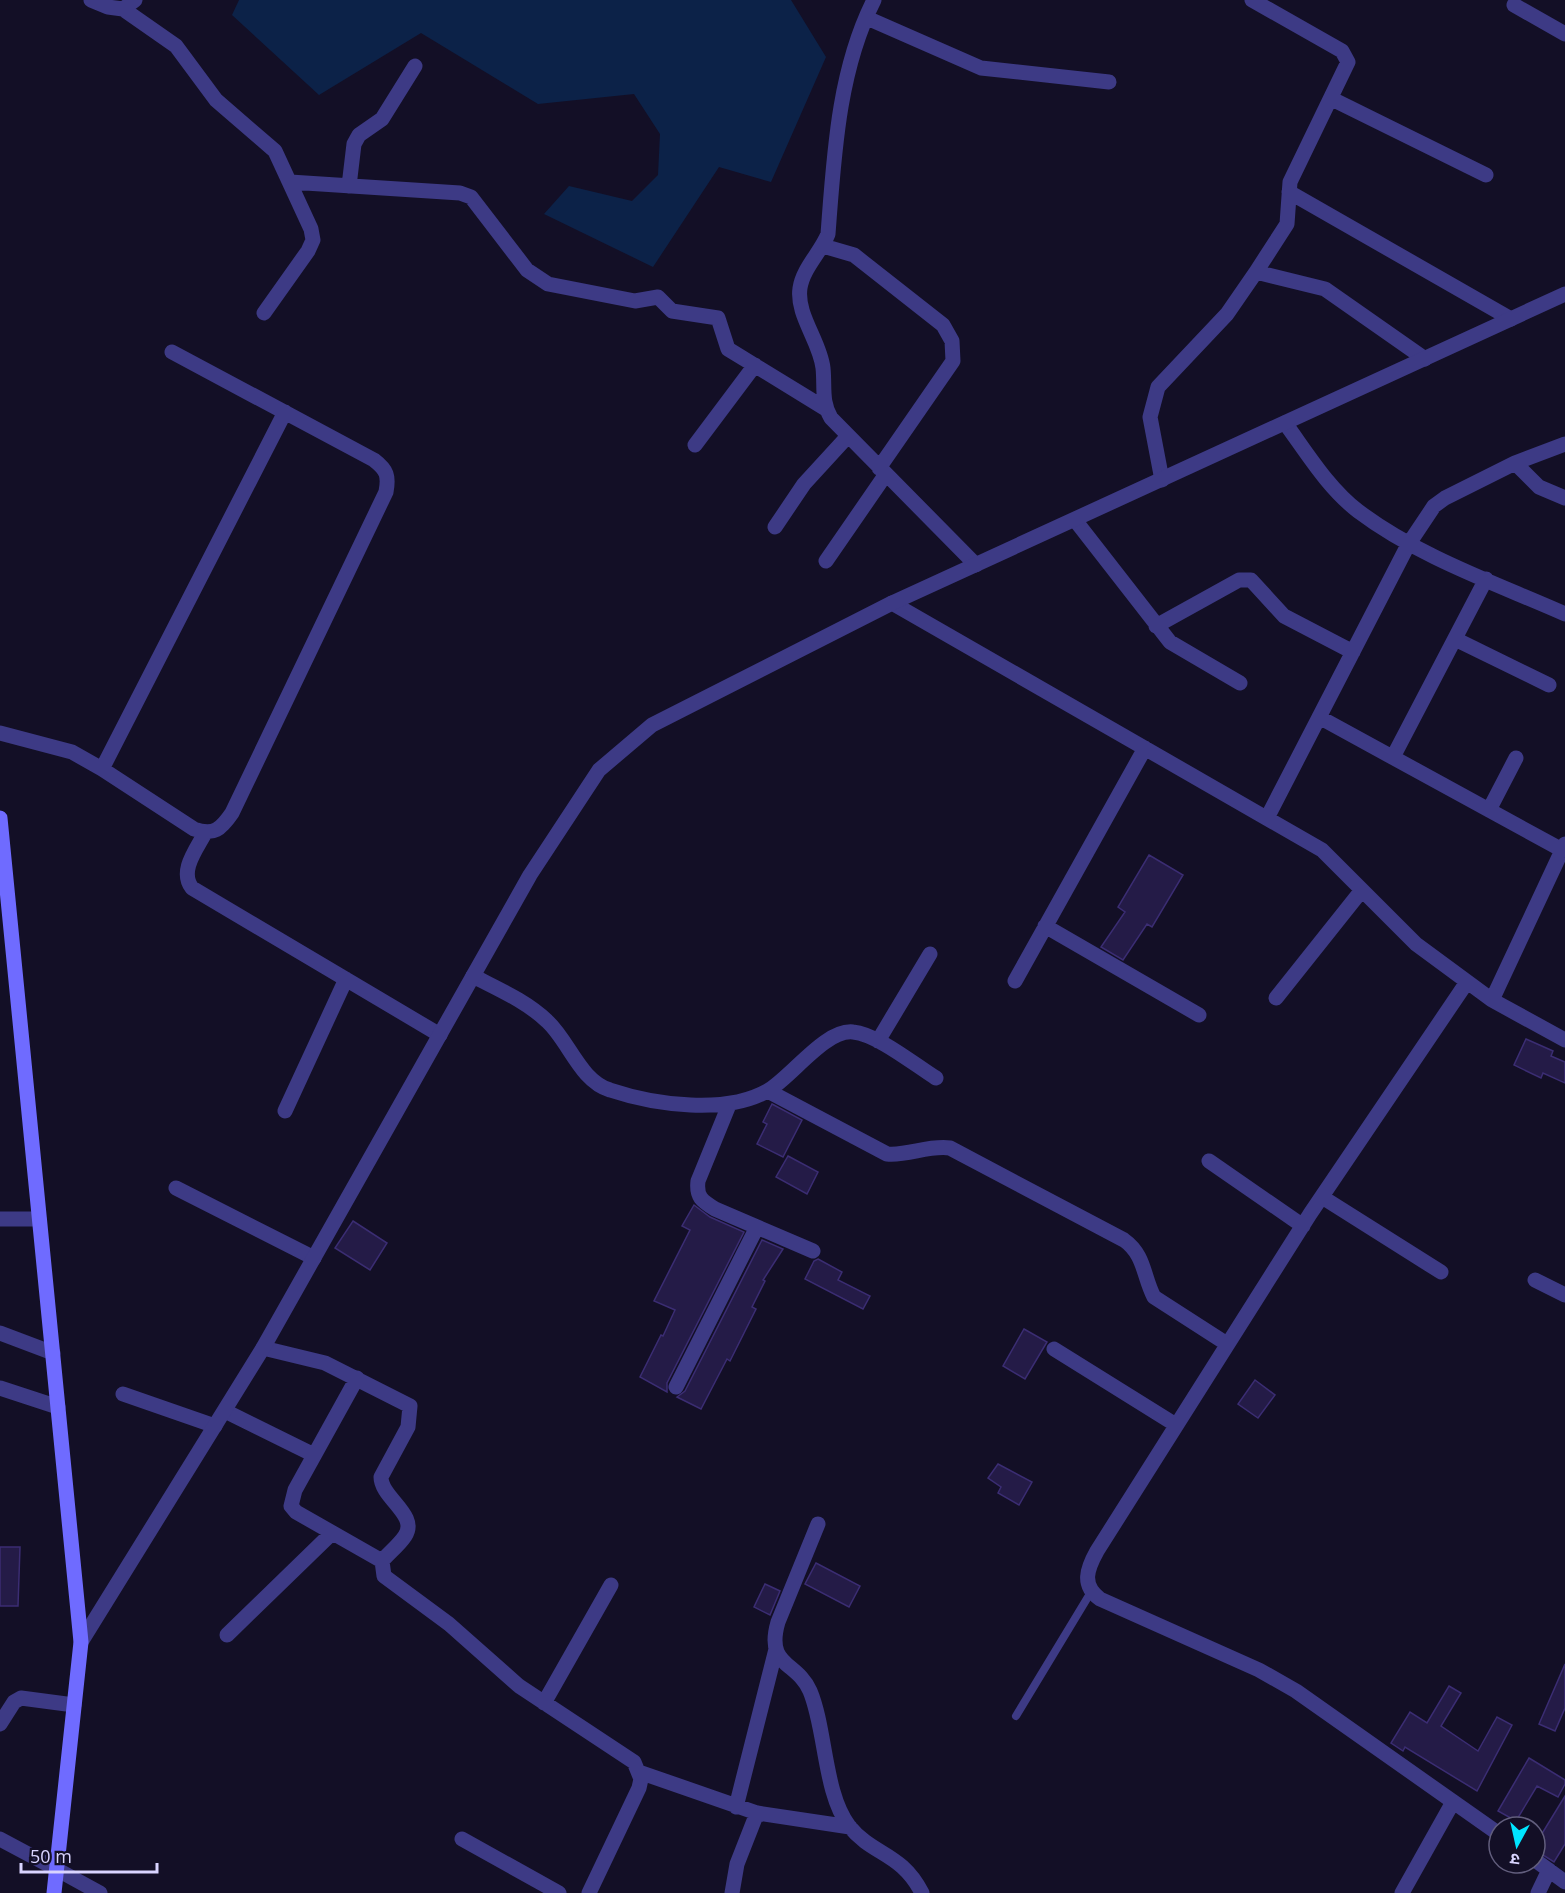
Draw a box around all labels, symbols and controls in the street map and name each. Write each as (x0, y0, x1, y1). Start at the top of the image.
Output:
north arrow (1487, 1815, 1547, 1875)
scale bar (21, 1836, 158, 1874)
text: 50 m (30, 1844, 72, 1868)
text: उ (1508, 1848, 1521, 1871)

